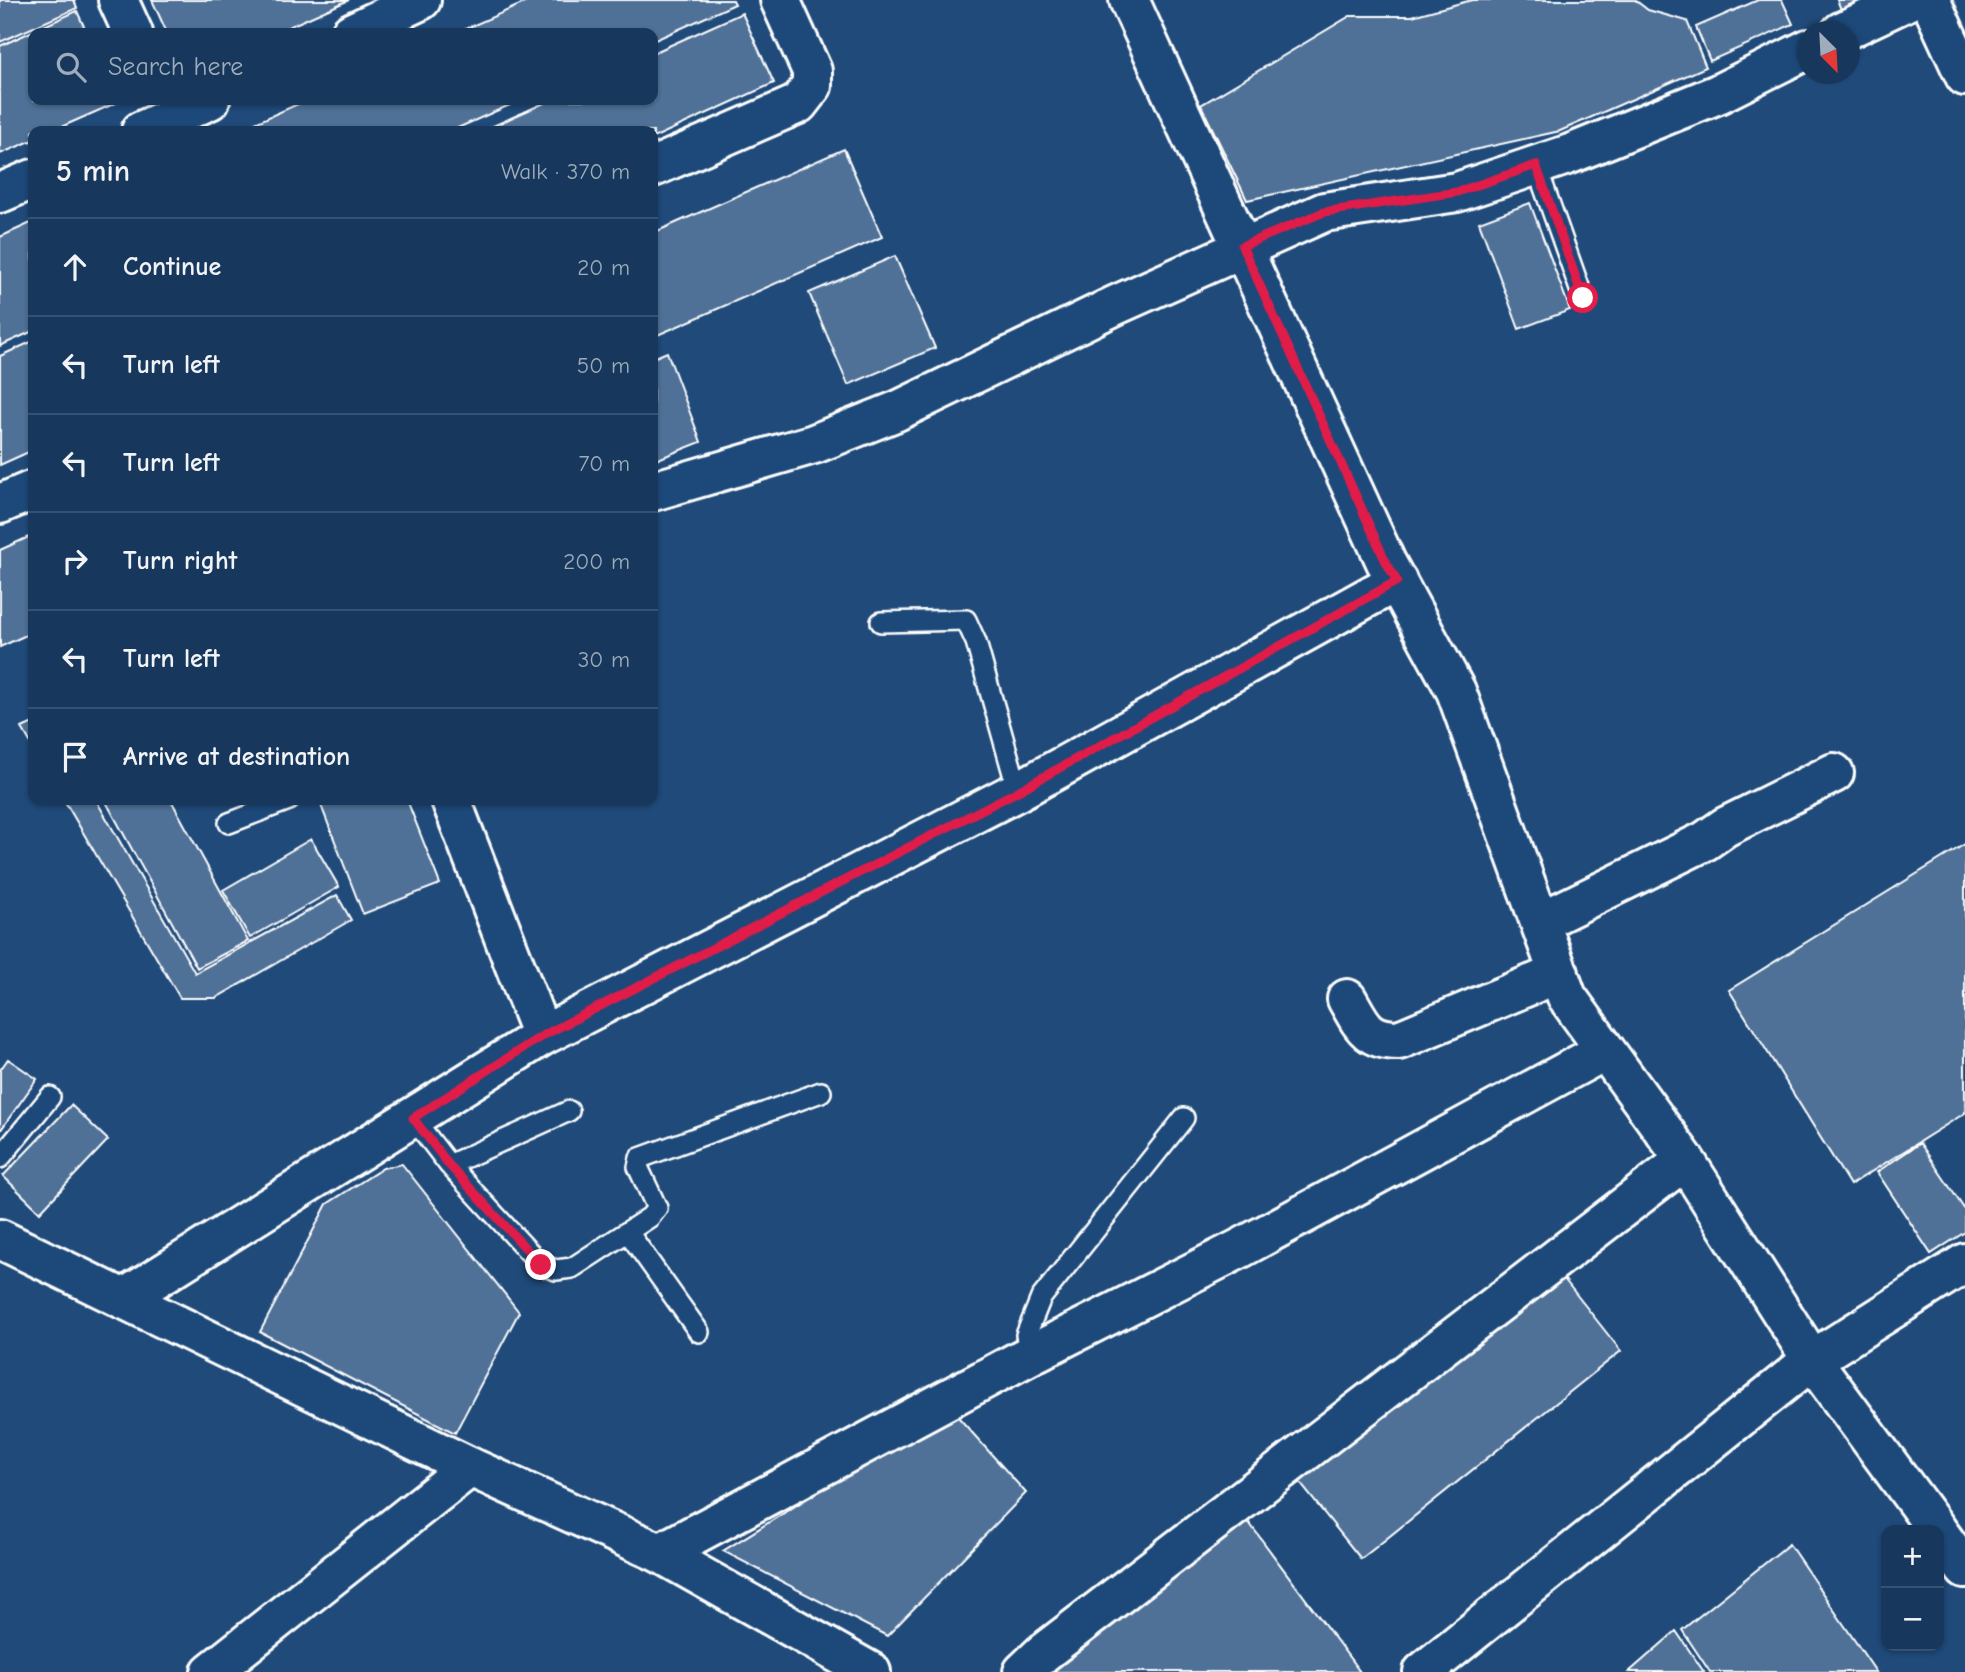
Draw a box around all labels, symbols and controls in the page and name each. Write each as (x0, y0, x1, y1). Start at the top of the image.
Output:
north arrow (1797, 21, 1860, 84)
search box (28, 28, 658, 105)
icon: search (52, 48, 90, 86)
text: Search here (108, 52, 243, 82)
text: 5 min (56, 154, 130, 189)
text: Walk · 370 m (501, 158, 630, 185)
icon: ahead (56, 248, 94, 286)
text: Continue (123, 252, 221, 282)
text: 20 m (577, 254, 630, 281)
route start (1567, 282, 1598, 313)
icon: left (56, 346, 94, 384)
text: Turn left (123, 350, 220, 380)
text: 50 m (577, 352, 630, 379)
icon: left (56, 444, 94, 482)
text: Turn left (123, 448, 220, 478)
text: 70 m (578, 450, 630, 477)
icon: right (56, 542, 94, 580)
text: Turn right (123, 546, 237, 576)
text: 200 m (563, 548, 630, 575)
icon: left (56, 640, 94, 678)
text: Turn left (123, 644, 220, 674)
text: 30 m (578, 646, 630, 673)
icon: arrive (56, 738, 94, 776)
text: Arrive at destination (123, 742, 350, 772)
route end (525, 1249, 556, 1280)
map controls (1881, 1525, 1944, 1651)
button: + (1881, 1525, 1944, 1588)
button: − (1881, 1588, 1944, 1651)

